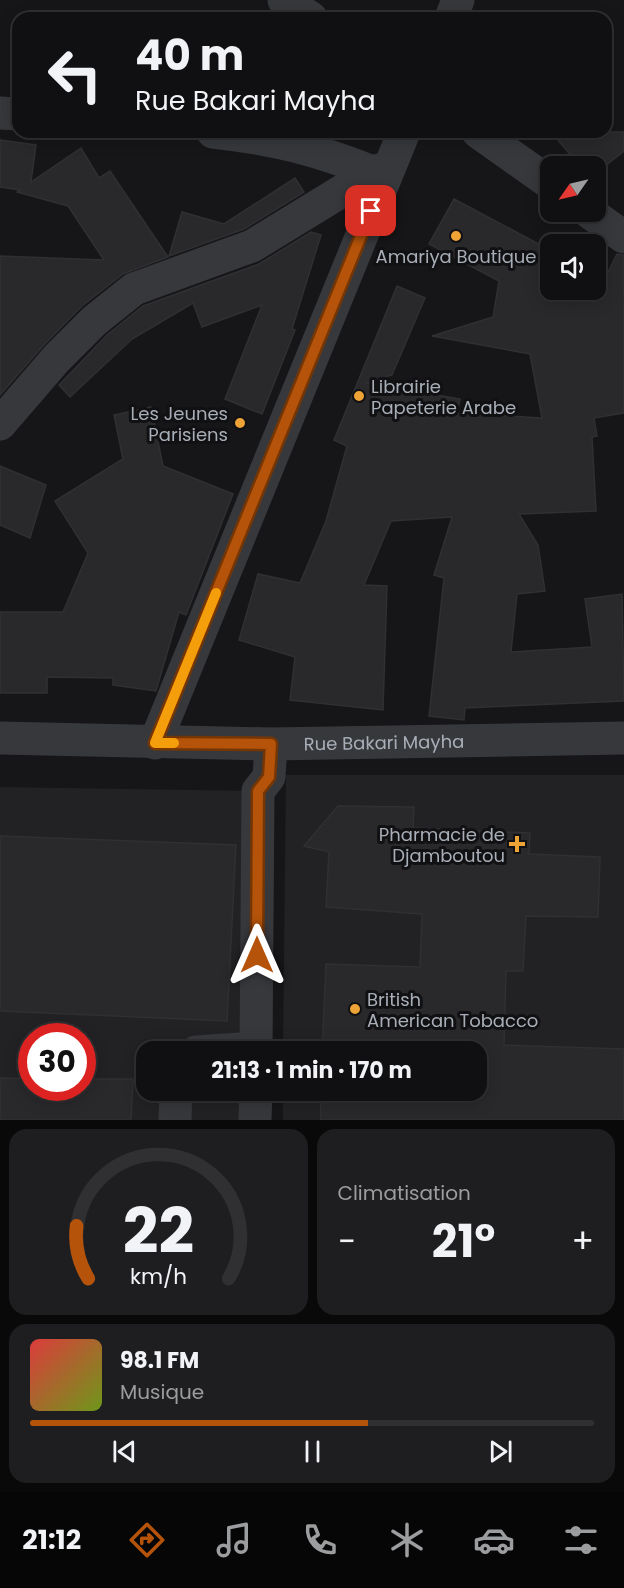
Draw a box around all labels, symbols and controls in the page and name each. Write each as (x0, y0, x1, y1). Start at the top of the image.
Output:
text: 40 m (135, 26, 244, 85)
icon: left (36, 36, 114, 114)
text: Rue Bakari Mayha (135, 82, 376, 119)
north arrow (540, 156, 606, 222)
map controls (540, 156, 606, 300)
pin (345, 185, 396, 236)
icon: arrive (354, 194, 387, 227)
marker: Amariya Boutique (449, 229, 463, 243)
button: sound (540, 234, 606, 300)
place label: Amariya Boutique (376, 244, 537, 269)
place label: Librairie Papeterie Arabe (371, 374, 516, 420)
marker: Librairie Papeterie Arabe (352, 389, 366, 403)
place label: Les Jeunes Parisiens (131, 401, 228, 447)
marker: Les Jeunes Parisiens (233, 416, 247, 430)
street label: Rue Bakari Mayha (303, 728, 464, 756)
place label: Pharmacie de Djamboutou (379, 822, 505, 868)
marker: Pharmacie de Djamboutou (510, 837, 524, 851)
position arrow (225, 923, 289, 987)
place label: British American Tobacco (367, 987, 538, 1033)
marker: British American Tobacco (348, 1002, 362, 1016)
speed limit sign: 30 (18, 1023, 96, 1101)
text: 21:13 · 1 min · 170 m (211, 1055, 412, 1086)
text: Climatisation (338, 1179, 471, 1207)
text: 22 (123, 1187, 194, 1275)
text: 21° (432, 1210, 495, 1273)
text: − (338, 1218, 356, 1265)
text: + (571, 1218, 594, 1265)
text: km/h (130, 1261, 187, 1292)
text: 98.1 FM (120, 1345, 199, 1376)
text: Musique (120, 1378, 204, 1406)
icon: previous (108, 1435, 141, 1468)
icon: pause (296, 1435, 329, 1468)
icon: next (484, 1435, 517, 1468)
icon: directions (126, 1519, 168, 1561)
icon: music (213, 1519, 255, 1561)
icon: phone (299, 1519, 341, 1561)
icon: climate (386, 1519, 428, 1561)
icon: car (473, 1519, 515, 1561)
icon: filters (560, 1519, 602, 1561)
text: 21:12 (22, 1521, 81, 1558)

